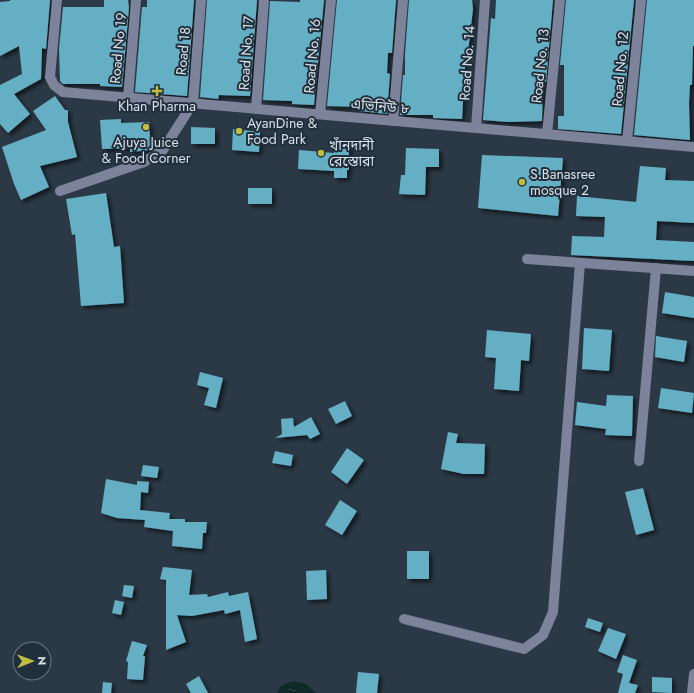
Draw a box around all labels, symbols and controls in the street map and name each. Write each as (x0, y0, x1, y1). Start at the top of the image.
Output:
street label: Road No 19 (105, 12, 131, 84)
street label: Road No. 17 (233, 15, 259, 91)
street label: Road No. 16 (299, 18, 325, 94)
street label: Road No. 14 (454, 25, 480, 101)
street label: Road 18 (171, 26, 195, 76)
street label: Road No. 13 (526, 28, 554, 104)
street label: Road No. 12 (607, 31, 633, 107)
marker: Khan Pharma (152, 86, 162, 96)
street label: এভিনিউ ৮ (350, 93, 410, 119)
place label: Khan Pharma (118, 96, 196, 116)
place label: AyanDine & Food Park (247, 113, 318, 149)
marker: Ajuya Juice & Food Corner (141, 122, 151, 132)
marker: AyanDine & Food Park (234, 126, 244, 136)
place label: Ajuya Juice & Food Corner (101, 132, 191, 168)
place label: খাঁনদানী রেস্তোরা (329, 135, 374, 171)
marker: খাঁনদানী রেস্তোরা (316, 148, 326, 158)
place label: S.Banasree mosque 2 (530, 164, 595, 200)
marker: S.Banasree mosque 2 (517, 177, 527, 187)
north arrow (12, 641, 52, 681)
text: N (34, 656, 50, 665)

